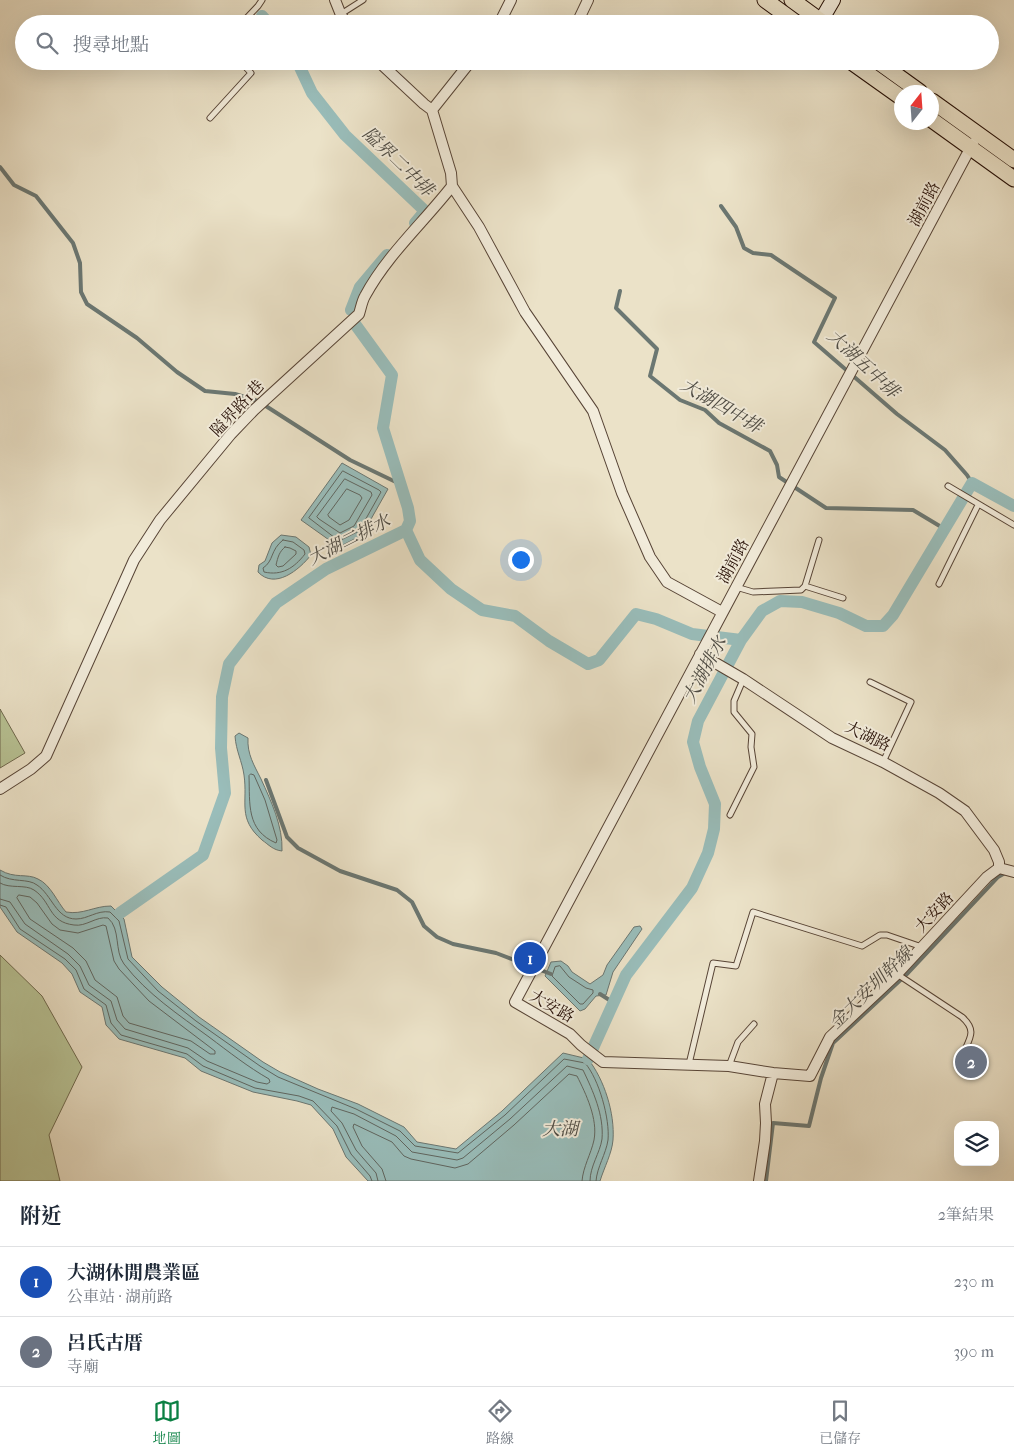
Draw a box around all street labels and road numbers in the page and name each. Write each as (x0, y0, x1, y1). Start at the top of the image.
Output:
street label: 湖前路 (904, 178, 944, 230)
street label: 隘界路1巷 (206, 376, 268, 440)
street label: 湖前路 (713, 535, 753, 587)
street label: 大湖路 (842, 717, 894, 755)
street label: 大安路 (911, 888, 957, 936)
street label: 大安路 (526, 986, 578, 1026)

